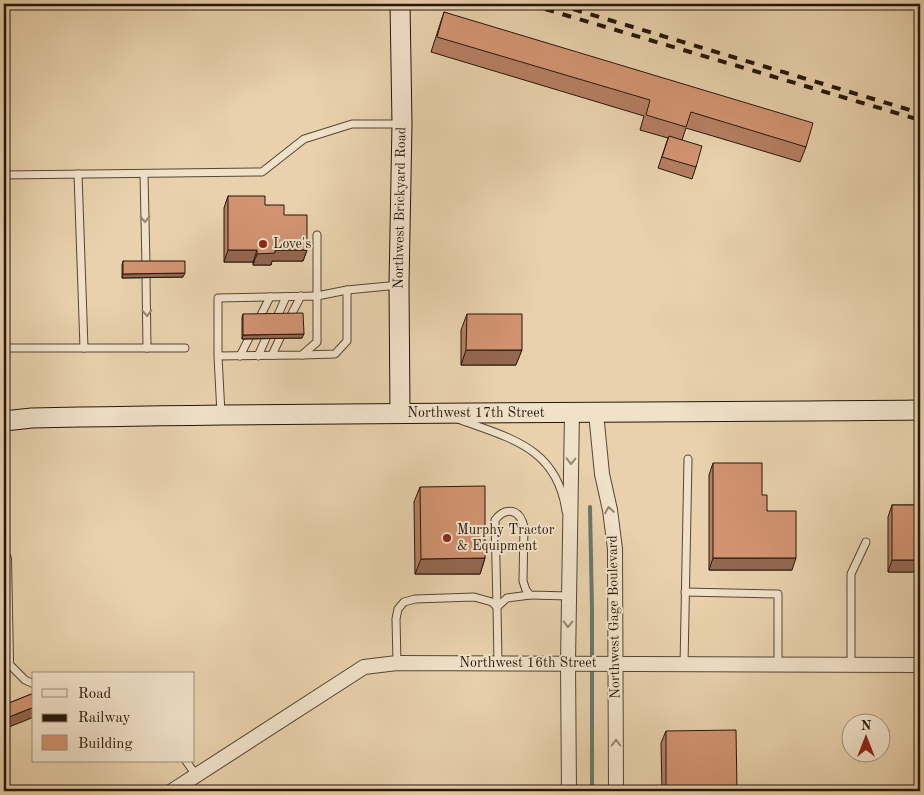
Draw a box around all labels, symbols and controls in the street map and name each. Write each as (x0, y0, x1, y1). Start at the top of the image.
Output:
street label: Northwest Brickyard Road (392, 127, 408, 289)
one-way arrow (140, 216, 150, 224)
place label: Love's (273, 237, 311, 251)
marker: Love's (257, 238, 269, 250)
one-way arrow (141, 309, 152, 317)
street label: Northwest 17th Street (407, 406, 545, 420)
one-way arrow (566, 458, 576, 465)
one-way arrow (605, 506, 615, 515)
place label: Murphy Tractor & Equipment (457, 523, 555, 553)
marker: Murphy Tractor & Equipment (441, 532, 453, 544)
street label: Northwest Gage Boulevard (606, 535, 622, 699)
one-way arrow (563, 620, 573, 628)
street label: Northwest 16th Street (459, 656, 597, 670)
legend (32, 672, 195, 762)
text: Road (78, 687, 112, 702)
text: Railway (78, 711, 131, 726)
north arrow (842, 712, 892, 762)
text: N (861, 719, 872, 733)
text: Building (78, 737, 133, 752)
one-way arrow (611, 738, 621, 746)

